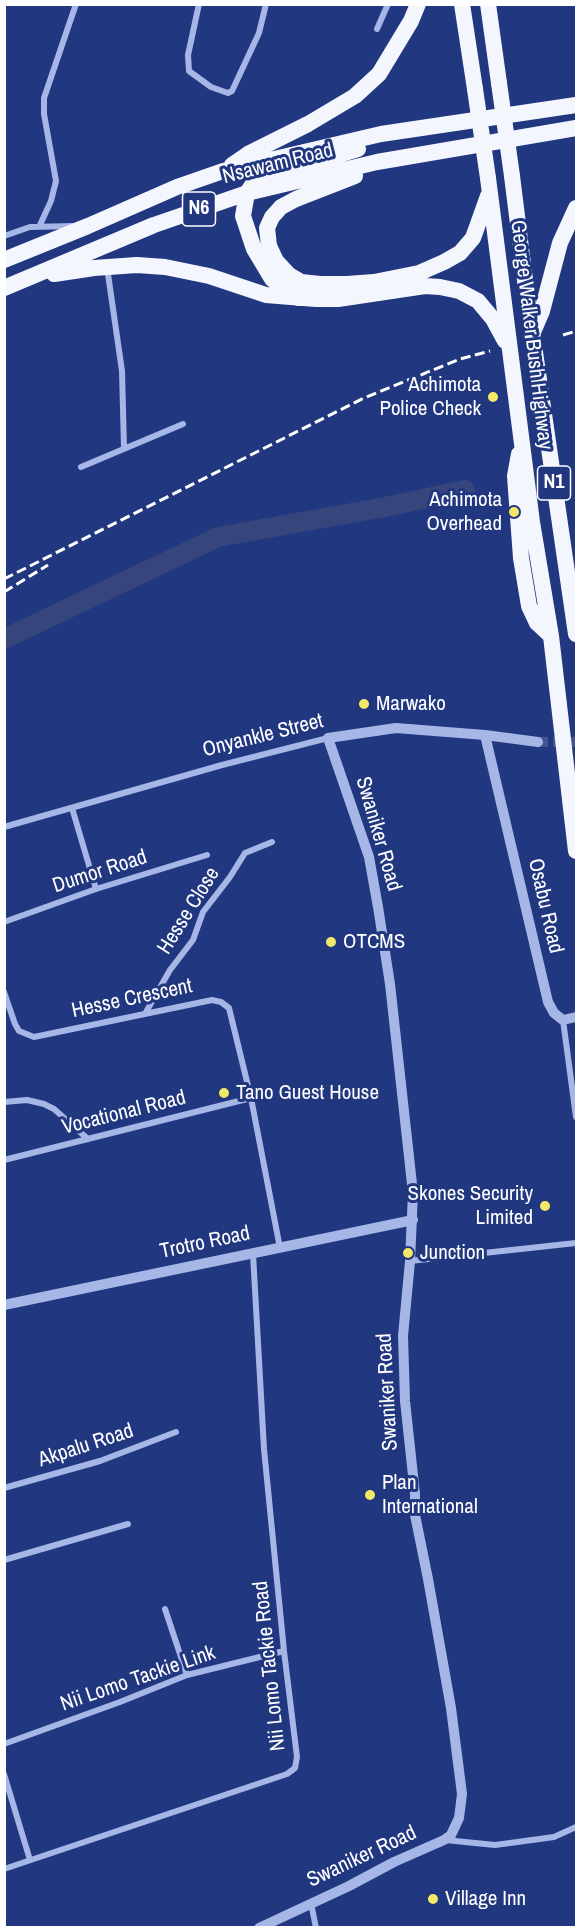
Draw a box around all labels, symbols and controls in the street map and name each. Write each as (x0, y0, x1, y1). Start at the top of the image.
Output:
street label: Nsawam Road (220, 138, 336, 190)
road number: N6 (182, 192, 216, 226)
street label: George Walker Bush Highway (504, 219, 558, 451)
place label: Achimota Police Check (380, 372, 481, 422)
marker: Achimota Police Check (486, 390, 500, 404)
road number: N1 (538, 466, 570, 500)
place label: Achimota Overhead (426, 487, 502, 537)
marker: Achimota Overhead (507, 505, 521, 519)
place label: Marwako (376, 691, 446, 717)
marker: Marwako (357, 697, 371, 711)
street label: Onyankle Street (200, 709, 326, 763)
street label: Swaniker Road (350, 774, 406, 894)
street label: Dumor Road (50, 845, 150, 899)
street label: Osabu Road (522, 856, 568, 956)
street label: Hesse Close (152, 863, 226, 959)
place label: OTCMS (343, 929, 405, 955)
marker: OTCMS (324, 935, 338, 949)
street label: Hesse Crescent (69, 974, 195, 1024)
place label: Tano Guest House (236, 1080, 379, 1106)
street label: Vocational Road (60, 1085, 188, 1141)
marker: Tano Guest House (217, 1086, 231, 1100)
place label: Skones Security Limited (408, 1181, 533, 1231)
marker: Skones Security Limited (538, 1199, 552, 1213)
street label: Trotro Road (158, 1221, 252, 1265)
place label: Junction (420, 1240, 485, 1266)
marker: Junction (401, 1246, 415, 1260)
street label: Swaniker Road (372, 1333, 404, 1451)
street label: Akpalu Road (35, 1419, 137, 1473)
place label: Plan International (382, 1470, 478, 1520)
marker: Plan International (363, 1488, 377, 1502)
street label: Nii Lomo Tackie Road (249, 1580, 291, 1752)
street label: Nii Lomo Tackie Link (57, 1641, 219, 1717)
street label: Swaniker Road (303, 1821, 421, 1893)
place label: Village Inn (445, 1886, 526, 1912)
marker: Village Inn (426, 1892, 440, 1906)

